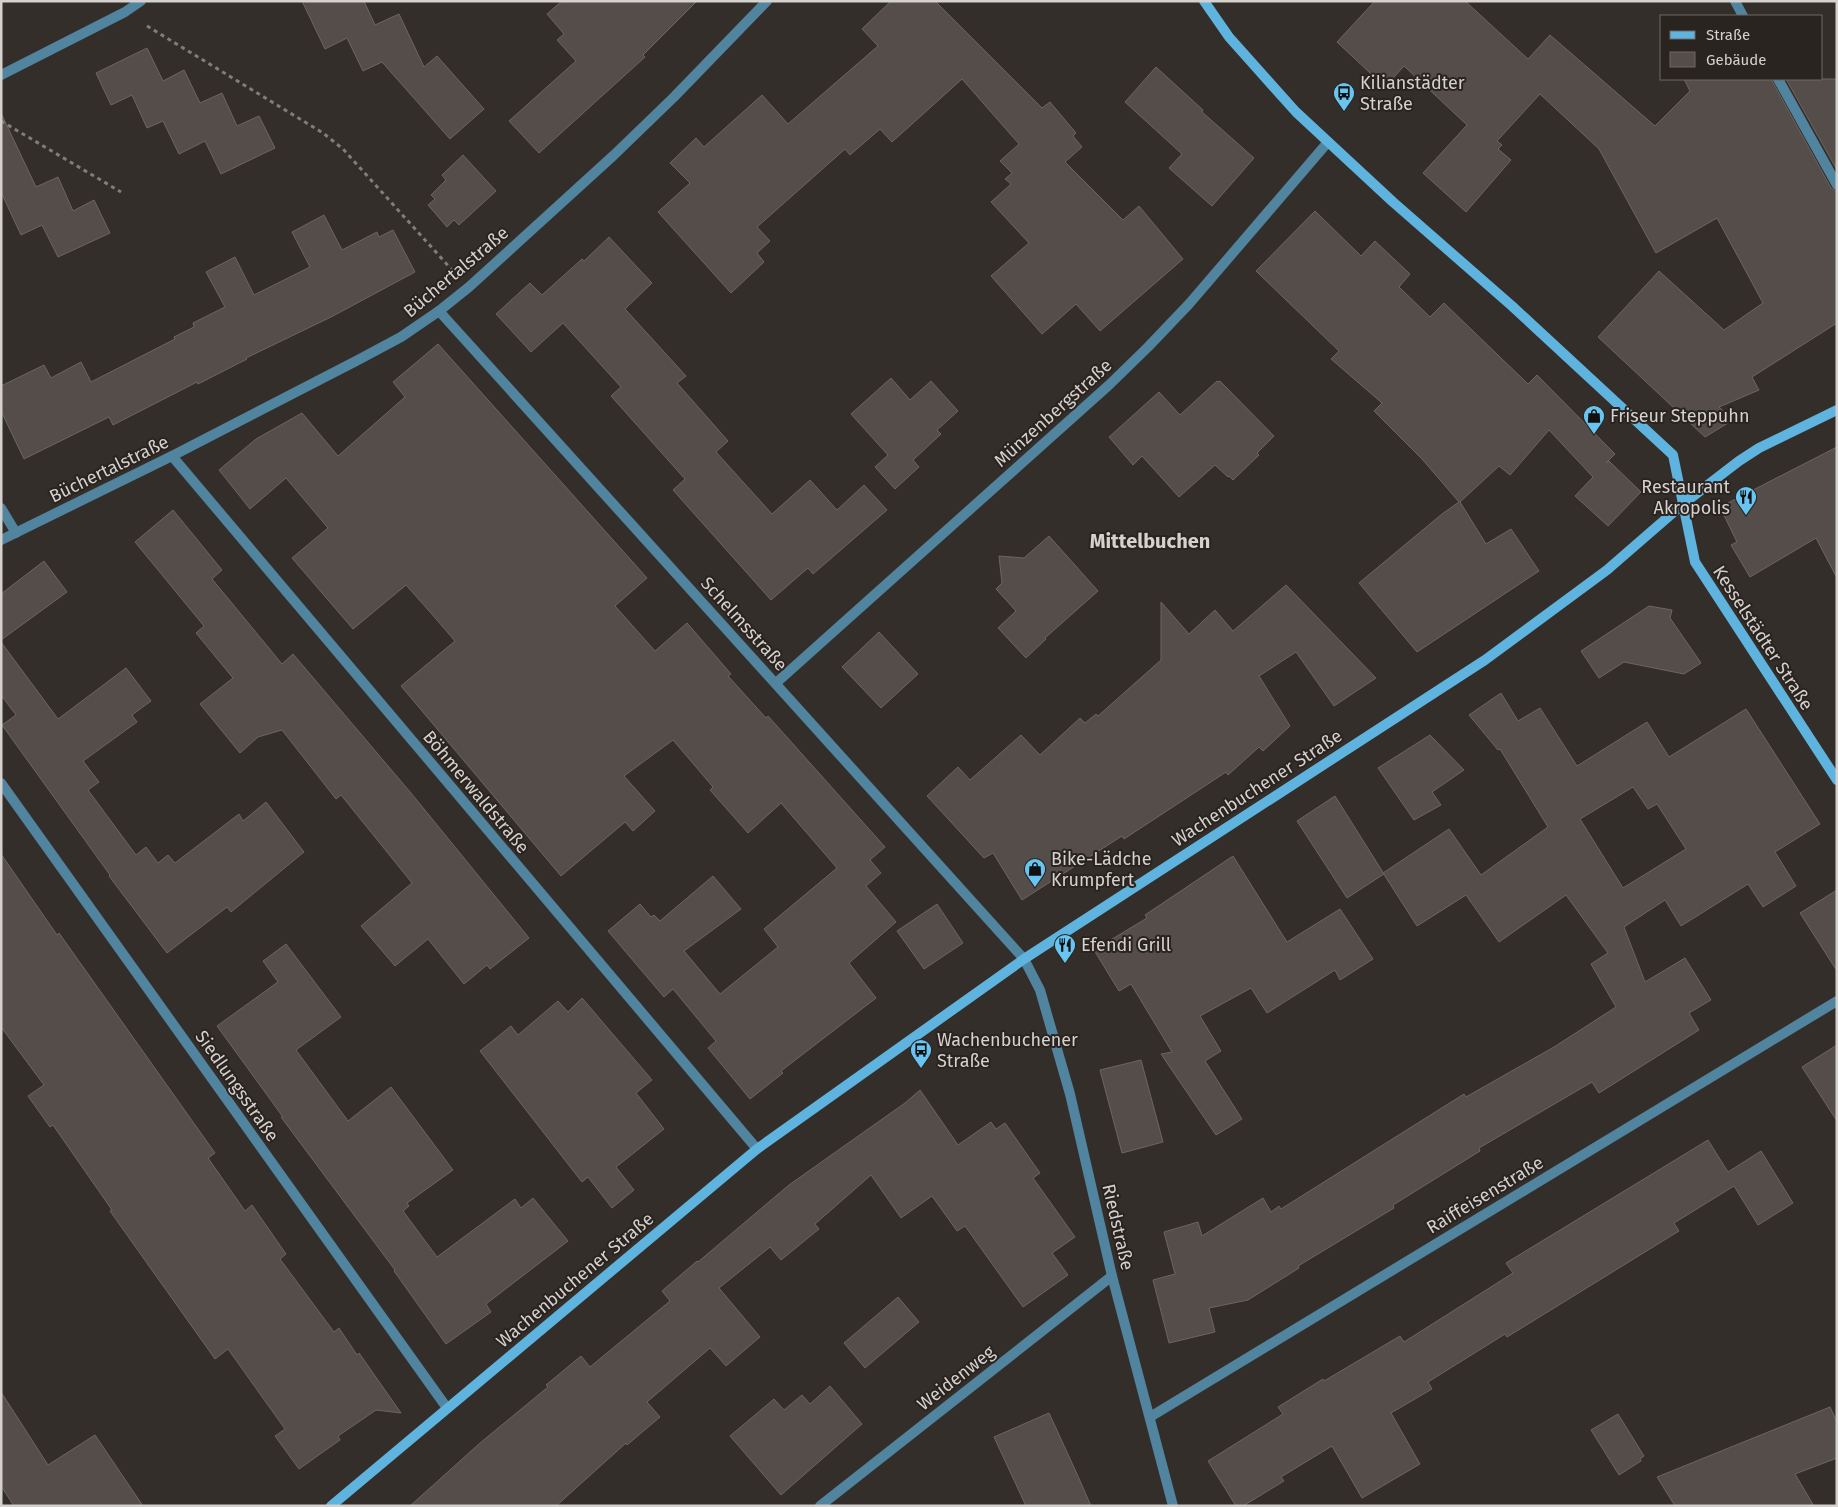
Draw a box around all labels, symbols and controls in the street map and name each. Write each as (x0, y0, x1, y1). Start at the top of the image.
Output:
legend (1660, 15, 1823, 80)
text: Straße (1706, 26, 1750, 44)
text: Gebäude (1706, 51, 1766, 69)
place label: Kilianstädter Straße (1360, 72, 1465, 115)
bus stop icon: Kilianstädter Straße (1332, 81, 1356, 112)
street label: Büchertalstraße (399, 222, 513, 322)
street label: Münzenbergstraße (990, 354, 1116, 472)
shop icon: Friseur Steppuhn (1582, 404, 1606, 435)
place label: Friseur Steppuhn (1610, 405, 1749, 427)
street label: Büchertalstraße (46, 431, 172, 507)
place label: Restaurant Akropolis (1641, 476, 1730, 519)
restaurant icon: Restaurant Akropolis (1734, 485, 1758, 516)
district label: Mittelbuchen (1090, 529, 1210, 553)
street label: Kesselstädter Straße (1708, 562, 1818, 714)
street label: Schelmsstraße (696, 572, 792, 676)
street label: Wachenbuchener Straße (1168, 725, 1346, 851)
street label: Böhmerwaldstraße (418, 726, 534, 858)
place label: Bike-Lädche Krumpfert (1051, 848, 1151, 891)
shop icon: Bike-Lädche Krumpfert (1023, 857, 1047, 888)
restaurant icon: Efendi Grill (1053, 933, 1077, 964)
place label: Efendi Grill (1081, 934, 1171, 956)
street label: Siedlungsstraße (191, 1026, 283, 1146)
place label: Wachenbuchener Straße (937, 1029, 1078, 1072)
bus stop icon: Wachenbuchener Straße (909, 1038, 933, 1069)
street label: Raiffeisenstraße (1423, 1151, 1547, 1239)
street label: Riedstraße (1097, 1182, 1139, 1272)
street label: Wachenbuchener Straße (492, 1208, 658, 1352)
street label: Weidenweg (913, 1340, 1000, 1415)

